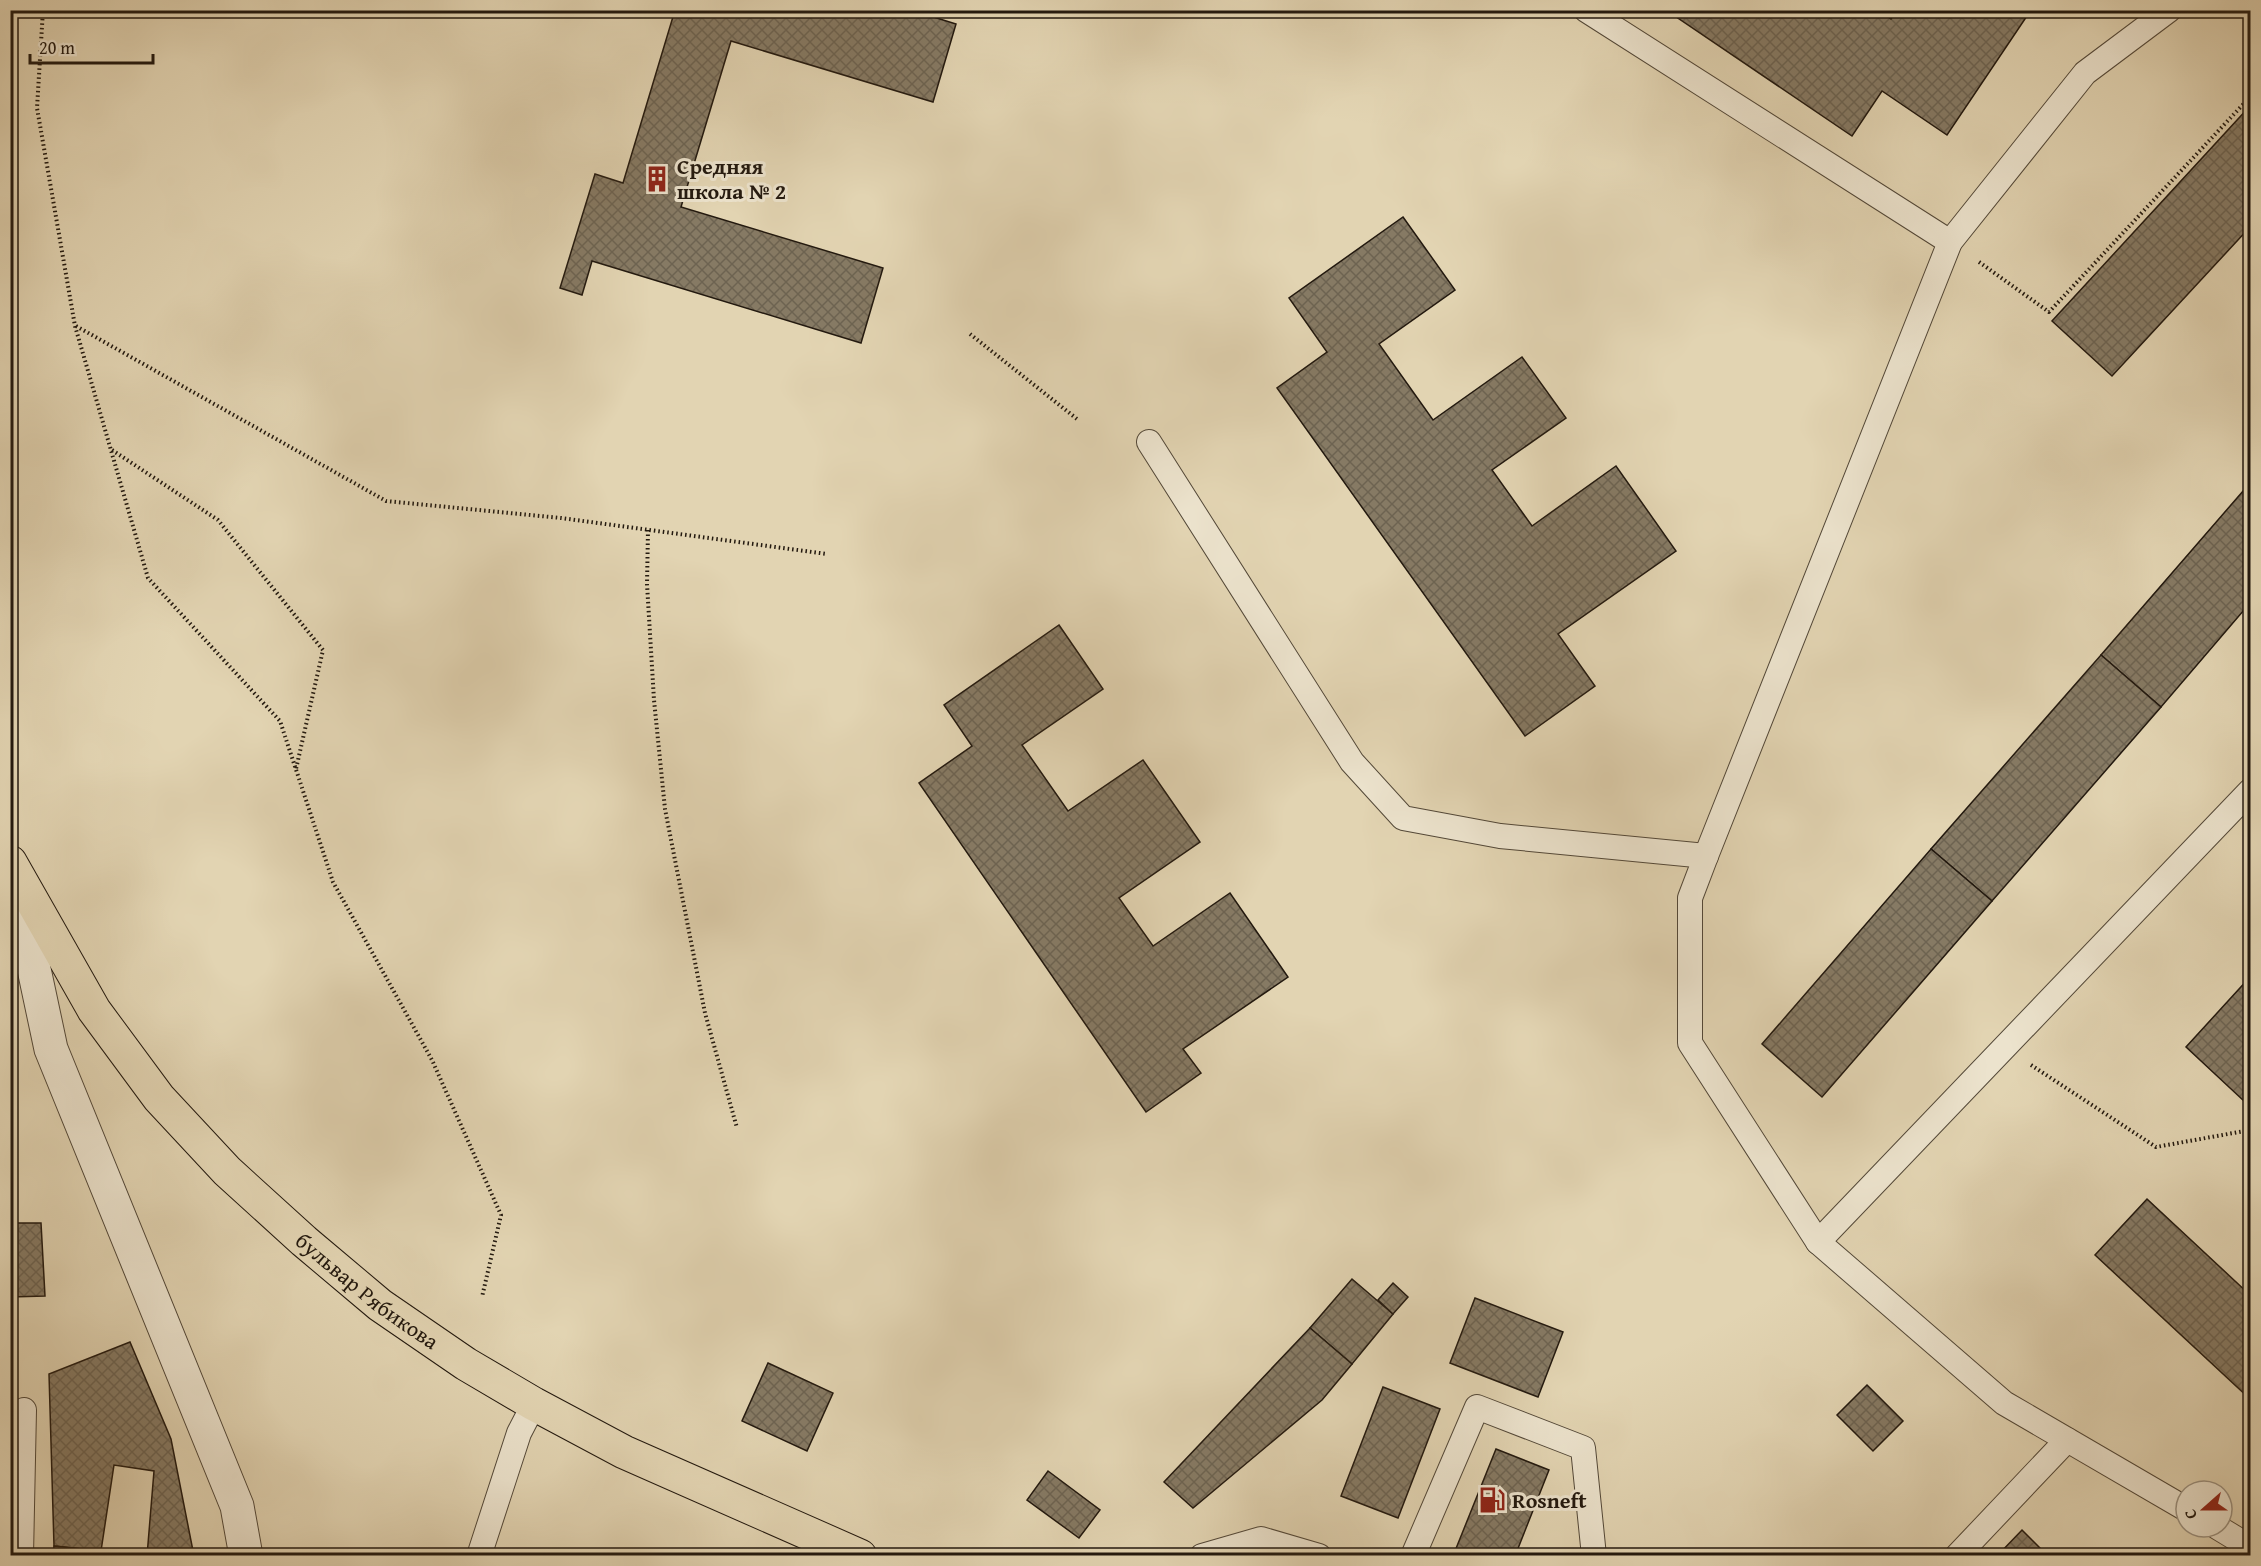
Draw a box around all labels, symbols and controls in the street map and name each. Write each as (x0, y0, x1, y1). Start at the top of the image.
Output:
scale bar (30, 27, 153, 65)
text: 20 m (39, 34, 75, 61)
place label: Средняя школа № 2 (677, 150, 786, 207)
building icon: Средняя школа № 2 (642, 164, 672, 194)
street label: бульвар Рябикова (288, 1225, 446, 1357)
north arrow (2174, 1479, 2234, 1539)
place label: Rosneft (1512, 1484, 1587, 1516)
fuel station icon: Rosneft (1477, 1485, 1507, 1515)
text: С (2177, 1506, 2203, 1523)

